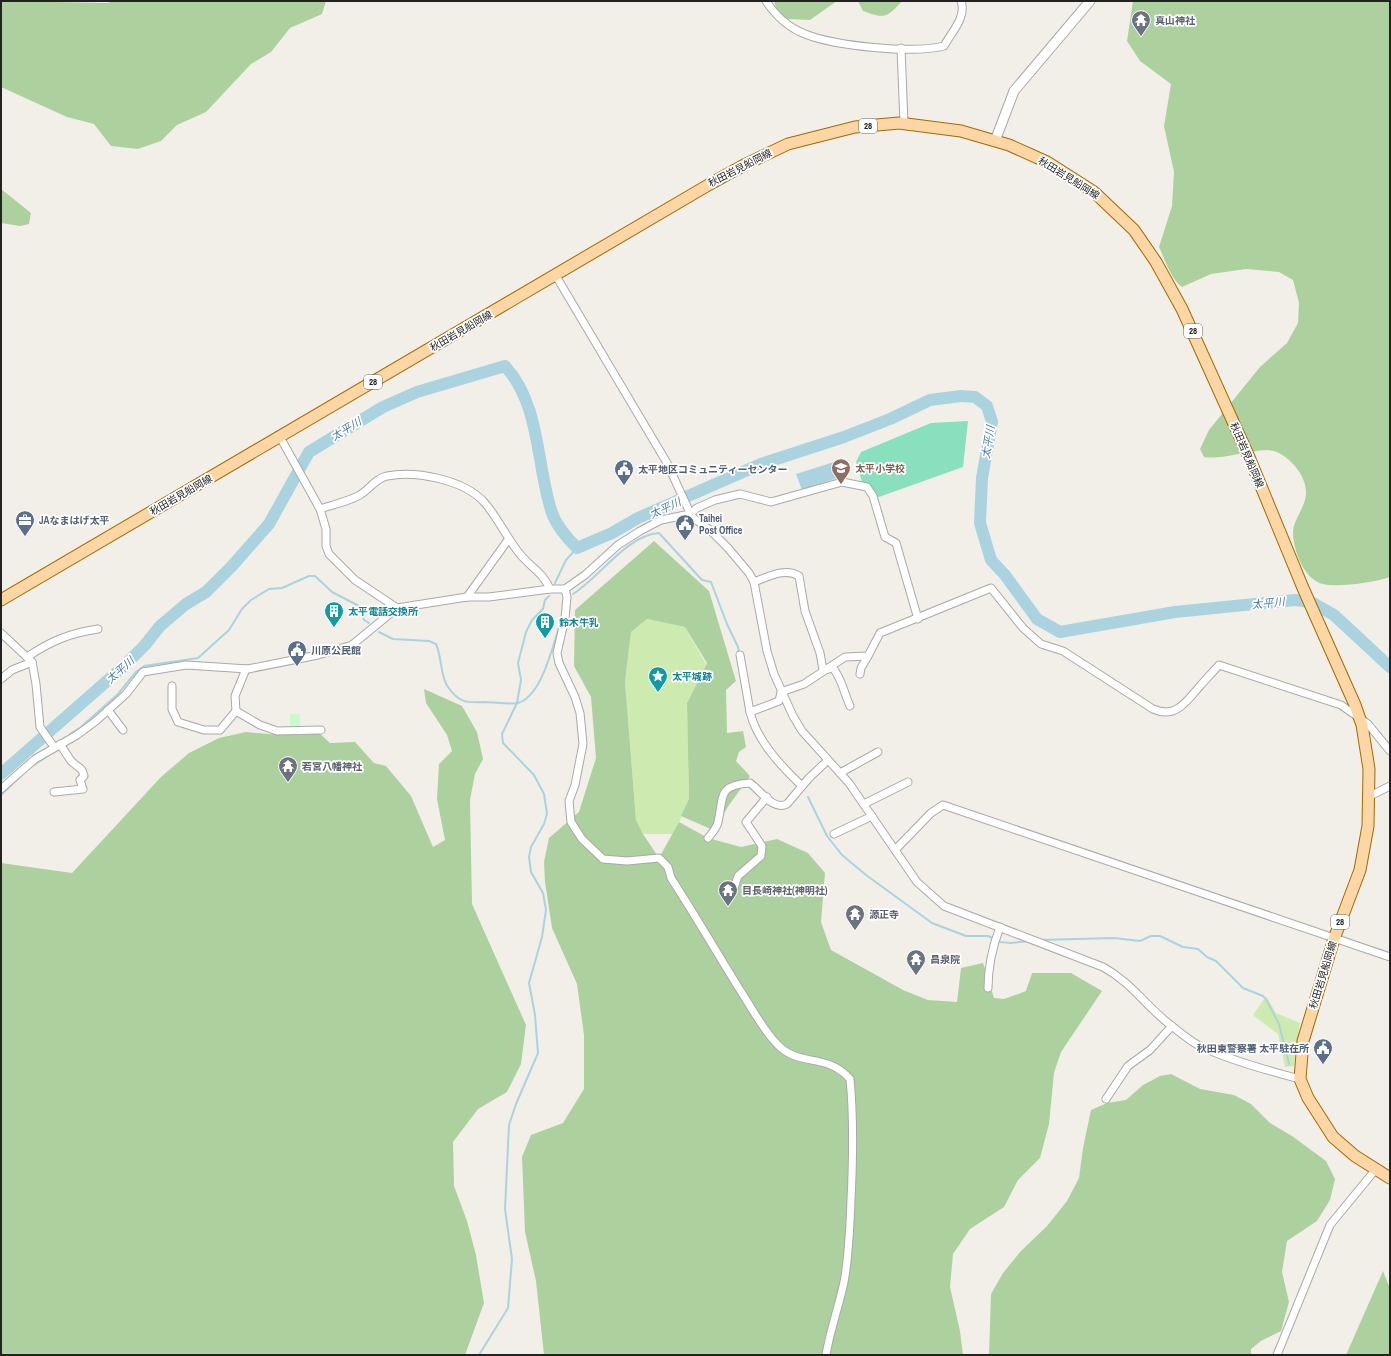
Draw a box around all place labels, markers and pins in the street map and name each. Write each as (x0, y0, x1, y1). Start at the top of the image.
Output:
temple icon: 真山神社 (1130, 9, 1152, 37)
place label: 真山神社 (1155, 14, 1196, 27)
school or university icon: 太平小学校 (830, 457, 852, 485)
public building icon: 太平地区コミュニティーセンター (613, 458, 635, 486)
place label: 太平小学校 (855, 462, 905, 475)
place label: 太平地区コミュニティーセンター (638, 463, 787, 476)
office icon: JAなまはげ太平 (14, 509, 36, 537)
place label: Taihei Post Office (699, 512, 743, 537)
public building icon: Taihei Post Office (674, 513, 696, 541)
place label: JAなまはげ太平 (39, 514, 109, 527)
building icon: 太平電話交換所 (323, 600, 345, 628)
place label: 太平電話交換所 (348, 605, 418, 618)
building icon: 鈴木牛乳 (534, 611, 556, 639)
place label: 鈴木牛乳 (559, 616, 599, 629)
public building icon: 川原公民館 (286, 639, 308, 667)
place label: 川原公民館 (311, 644, 361, 657)
place icon: 太平城跡 (647, 665, 669, 693)
place label: 太平城跡 (672, 670, 712, 683)
temple icon: 若宮八幡神社 (277, 755, 299, 783)
place label: 若宮八幡神社 (301, 760, 363, 773)
temple icon: 目長崎神社(神明社) (717, 879, 739, 907)
place label: 目長崎神社(神明社) (742, 884, 828, 897)
temple icon: 源正寺 (844, 903, 866, 931)
place label: 源正寺 (869, 908, 899, 921)
temple icon: 昌泉院 (905, 948, 927, 976)
place label: 昌泉院 (930, 953, 960, 966)
public building icon: 秋田東警察署 太平駐在所 (1312, 1037, 1334, 1065)
place label: 秋田東警察署 太平駐在所 (1197, 1042, 1309, 1055)

